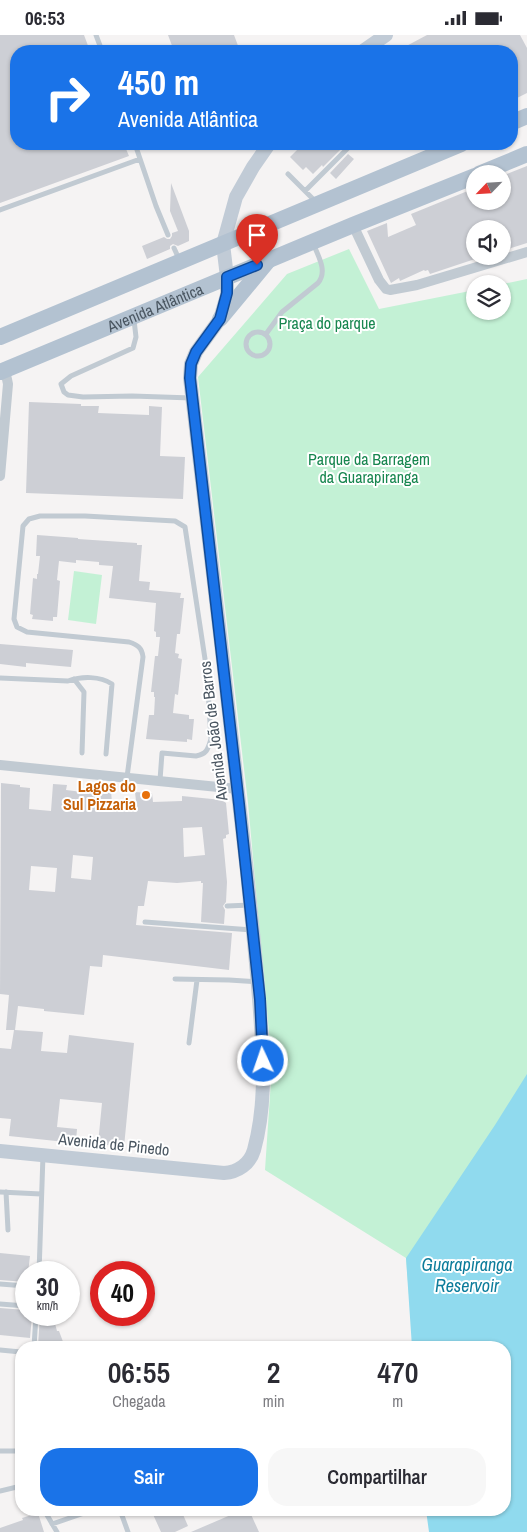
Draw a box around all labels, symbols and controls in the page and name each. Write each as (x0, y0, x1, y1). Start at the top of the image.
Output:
text: 06:53 (25, 5, 65, 31)
text: 450 m (118, 59, 199, 106)
icon: right (35, 65, 100, 130)
text: Avenida Atlântica (118, 104, 258, 134)
north arrow (466, 165, 511, 210)
map controls (466, 165, 511, 320)
pin (236, 214, 278, 265)
button: sound (466, 220, 511, 265)
icon: arrive (243, 221, 271, 249)
button: layers (466, 275, 511, 320)
street label: Avenida Atlântica (103, 277, 207, 338)
park label: Praça do parque (278, 312, 376, 334)
park label: Parque da Barragem da Guarapiranga (308, 448, 430, 488)
street label: Avenida João de Barros (194, 660, 233, 803)
place label: Lagos do Sul Pizzaria (63, 775, 137, 815)
marker: Lagos do Sul Pizzaria (140, 789, 152, 801)
position arrow (236, 1034, 288, 1086)
street label: Avenida de Pinedo (56, 1127, 171, 1161)
water label: Guarapiranga Reservoir (421, 1252, 513, 1298)
speed limit sign: 40 (90, 1261, 155, 1326)
text: 30 (36, 1270, 59, 1304)
text: km/h (37, 1298, 58, 1314)
text: 06:55 (108, 1352, 170, 1392)
text: 2 (267, 1352, 281, 1392)
text: 470 (377, 1352, 418, 1392)
text: Chegada (112, 1390, 166, 1412)
text: min (263, 1390, 285, 1412)
text: m (392, 1390, 403, 1412)
button: Sair (40, 1448, 258, 1506)
button: Compartilhar (268, 1448, 486, 1506)

